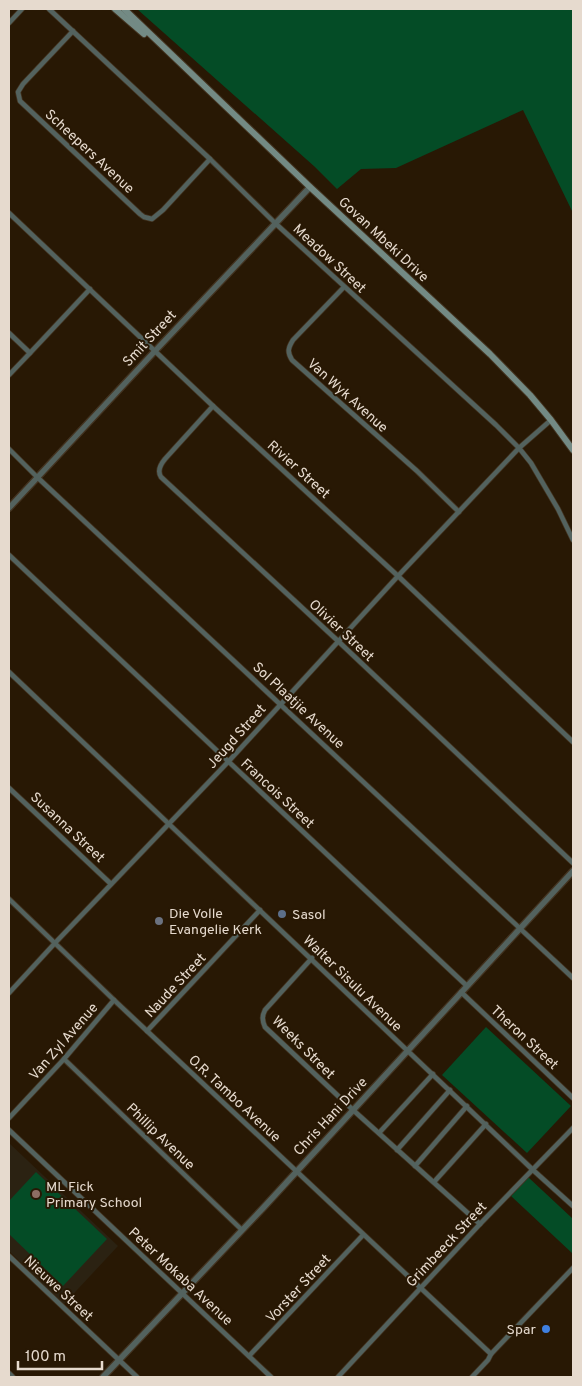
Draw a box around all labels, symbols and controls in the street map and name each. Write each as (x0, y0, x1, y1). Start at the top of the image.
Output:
street label: Scheepers Avenue (41, 106, 137, 198)
street label: Govan Mbeki Drive (334, 194, 432, 286)
street label: Meadow Street (289, 221, 369, 297)
street label: Smit Street (120, 307, 181, 371)
street label: Van Wyk Avenue (303, 355, 391, 437)
street label: Rivier Street (263, 438, 333, 503)
street label: Olivier Street (305, 597, 377, 666)
street label: Sol Plaatjie Avenue (248, 659, 347, 753)
street label: Jeugd Street (204, 701, 270, 773)
street label: Francois Street (237, 756, 317, 833)
street label: Susanna Street (26, 789, 108, 867)
place label: Die Volle Evangelie Kerk (169, 906, 262, 939)
place label: Sasol (292, 907, 326, 924)
marker: Sasol (276, 908, 288, 920)
marker: Die Volle Evangelie Kerk (153, 915, 165, 927)
street label: Walter Sisulu Avenue (299, 932, 405, 1036)
street label: Naude Street (142, 950, 210, 1022)
street label: Van Zyl Avenue (26, 1000, 102, 1084)
street label: Theron Street (487, 1002, 561, 1074)
street label: Weeks Street (268, 1013, 338, 1083)
street label: O.R. Tambo Avenue (184, 1052, 284, 1146)
street label: Chris Hani Drive (291, 1074, 372, 1160)
street label: Phillip Avenue (122, 1100, 198, 1174)
place label: ML Fick Primary School (46, 1179, 142, 1212)
marker: ML Fick Primary School (30, 1188, 42, 1200)
street label: Grimbeeck Street (403, 1199, 491, 1291)
street label: Peter Mokaba Avenue (124, 1224, 236, 1330)
street label: Vorster Street (263, 1251, 335, 1327)
street label: Nieuwe Street (20, 1253, 96, 1325)
place label: Spar (507, 1322, 537, 1339)
marker: Spar (540, 1323, 552, 1335)
scale bar (18, 1338, 101, 1370)
text: 100 m (25, 1348, 66, 1367)

